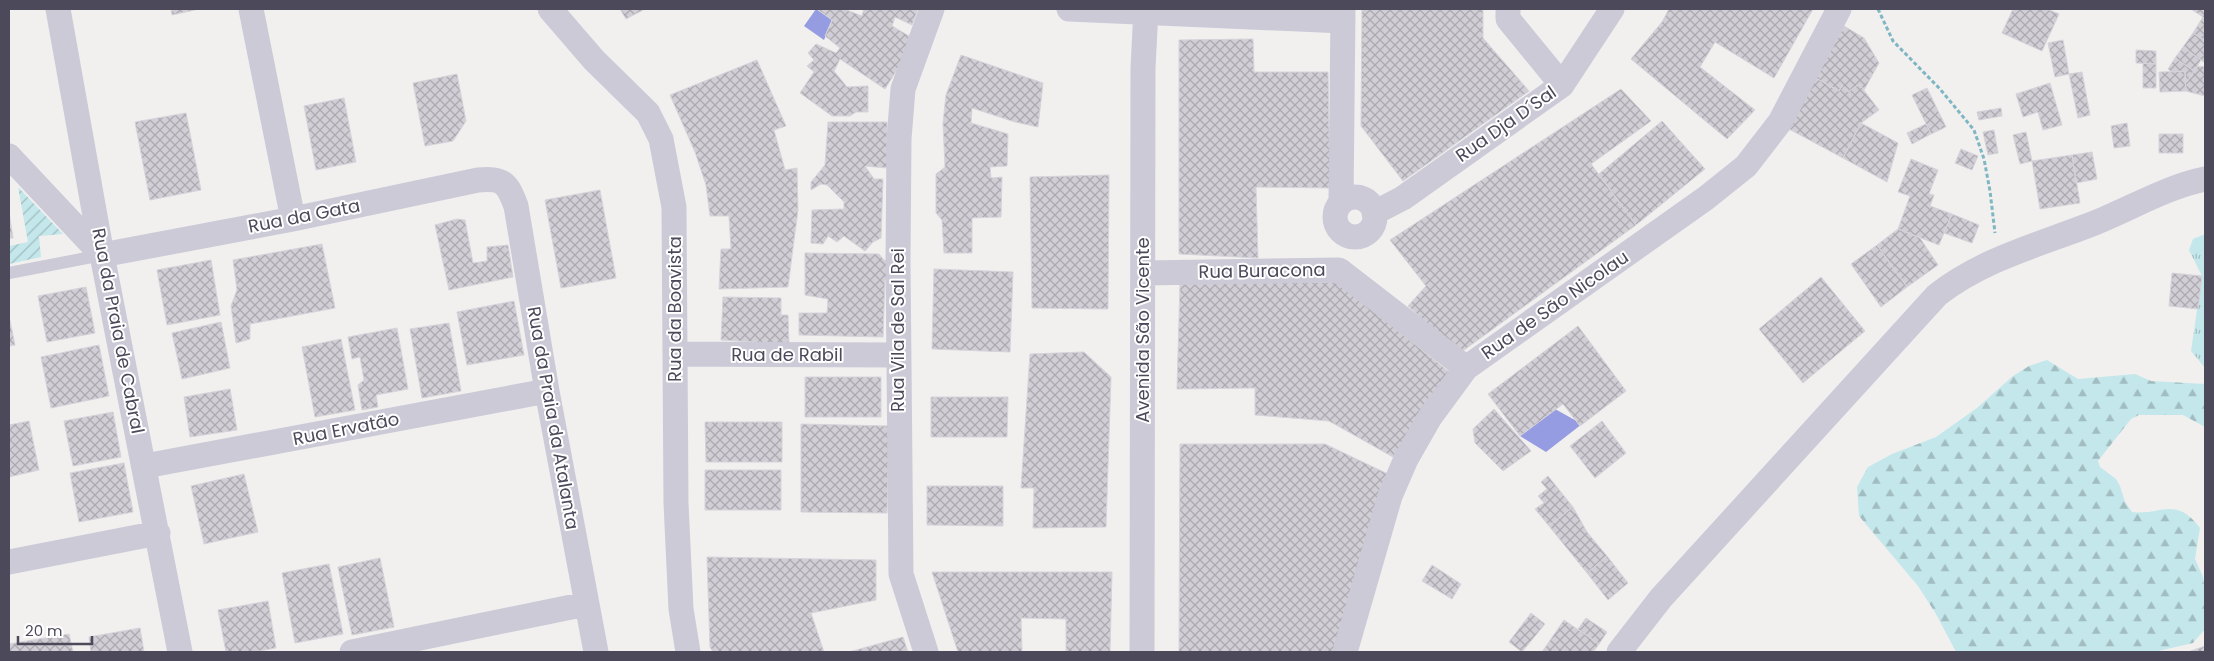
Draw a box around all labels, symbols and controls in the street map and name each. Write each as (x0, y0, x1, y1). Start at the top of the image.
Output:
street label: Rua Dja D´Sal (1450, 80, 1561, 168)
street label: Rua da Gata (246, 192, 362, 239)
street label: Rua da Praia de Cabral (86, 226, 151, 436)
street label: Rua da Boavista (662, 236, 687, 382)
street label: Avenida São Vicente (1130, 237, 1155, 423)
street label: Rua de São Nicolau (1476, 244, 1633, 365)
street label: Rua Vila de Sal Rei (885, 248, 910, 412)
street label: Rua Buracona (1198, 257, 1326, 284)
street label: Rua da Praia da Atalanta (522, 304, 585, 531)
street label: Rua de Rabil (731, 342, 843, 367)
street label: Rua Ervatão (291, 406, 401, 451)
scale bar (18, 614, 91, 646)
text: 20 m (25, 620, 63, 641)

